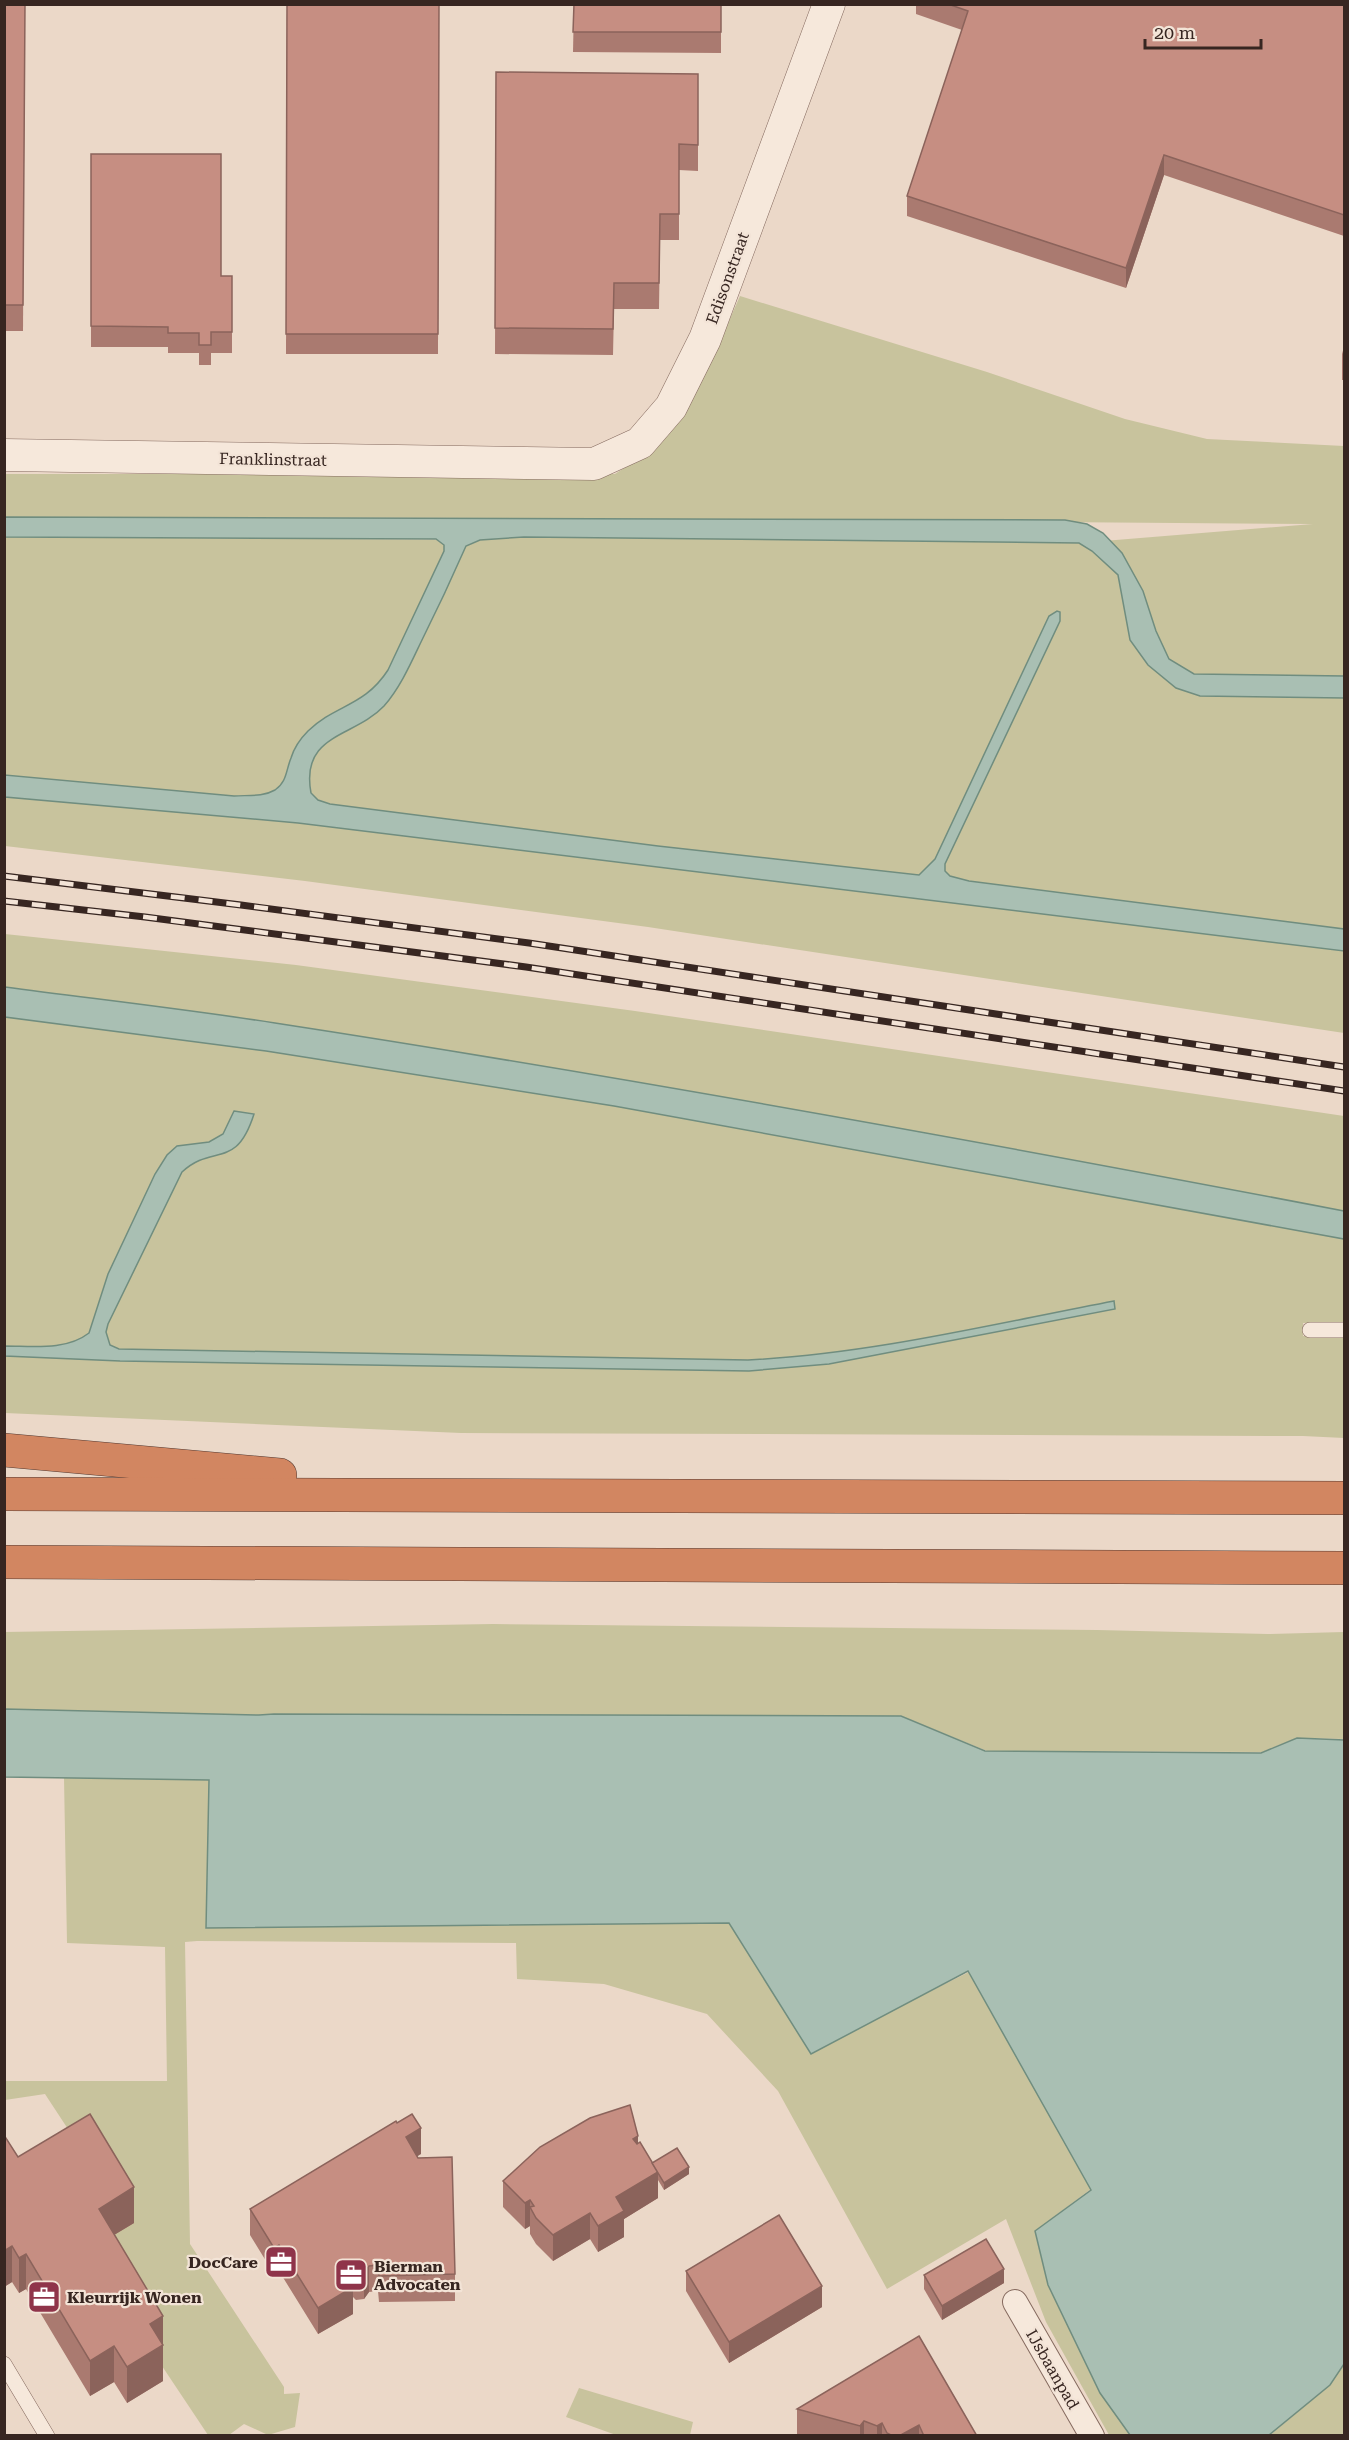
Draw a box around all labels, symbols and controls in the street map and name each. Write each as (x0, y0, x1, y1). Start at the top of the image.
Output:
scale bar (1145, 12, 1260, 50)
text: 20 m (1154, 22, 1195, 43)
street label: Edisonstraat (702, 230, 753, 327)
street label: Franklinstraat (219, 449, 327, 470)
office icon: DocCare (263, 2244, 299, 2280)
place label: DocCare (188, 2253, 258, 2272)
office icon: Bierman Advocaten (333, 2257, 369, 2293)
place label: Bierman Advocaten (374, 2257, 461, 2294)
office icon: Kleurrijk Wonen (26, 2279, 62, 2315)
place label: Kleurrijk Wonen (67, 2288, 202, 2307)
street label: IJsbaanpad (1022, 2326, 1083, 2413)

